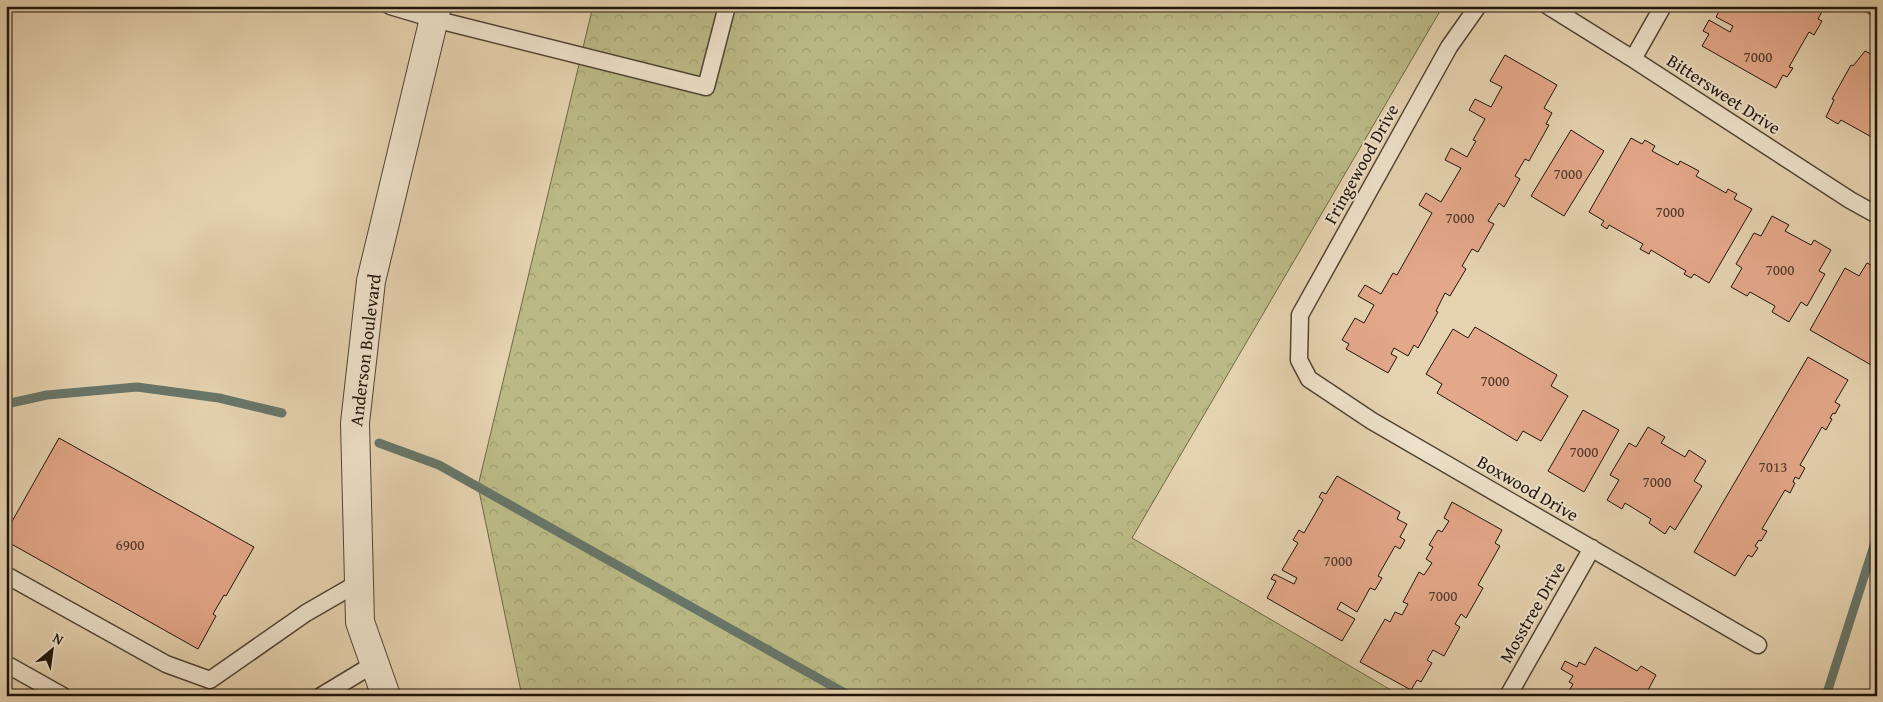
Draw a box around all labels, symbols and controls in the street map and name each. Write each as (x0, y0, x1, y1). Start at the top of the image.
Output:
house number: 7000 (1744, 46, 1772, 67)
street label: Bittersweet Drive (1662, 47, 1786, 141)
street label: Fringewood Drive (1317, 99, 1405, 229)
house number: 7000 (1554, 163, 1582, 184)
house number: 7000 (1656, 201, 1684, 222)
house number: 7000 (1446, 207, 1474, 228)
house number: 7000 (1766, 259, 1794, 280)
street label: Anderson Boulevard (342, 272, 388, 428)
house number: 7000 (1481, 370, 1509, 391)
house number: 7000 (1570, 441, 1598, 462)
street label: Boxwood Drive (1472, 448, 1584, 528)
house number: 7013 (1759, 456, 1787, 477)
house number: 7000 (1643, 471, 1671, 492)
house number: 6900 (116, 534, 144, 555)
house number: 7000 (1324, 550, 1352, 571)
street label: Mosstree Drive (1492, 556, 1572, 668)
house number: 7000 (1429, 585, 1457, 606)
north arrow (28, 624, 78, 674)
text: N (49, 628, 68, 650)

